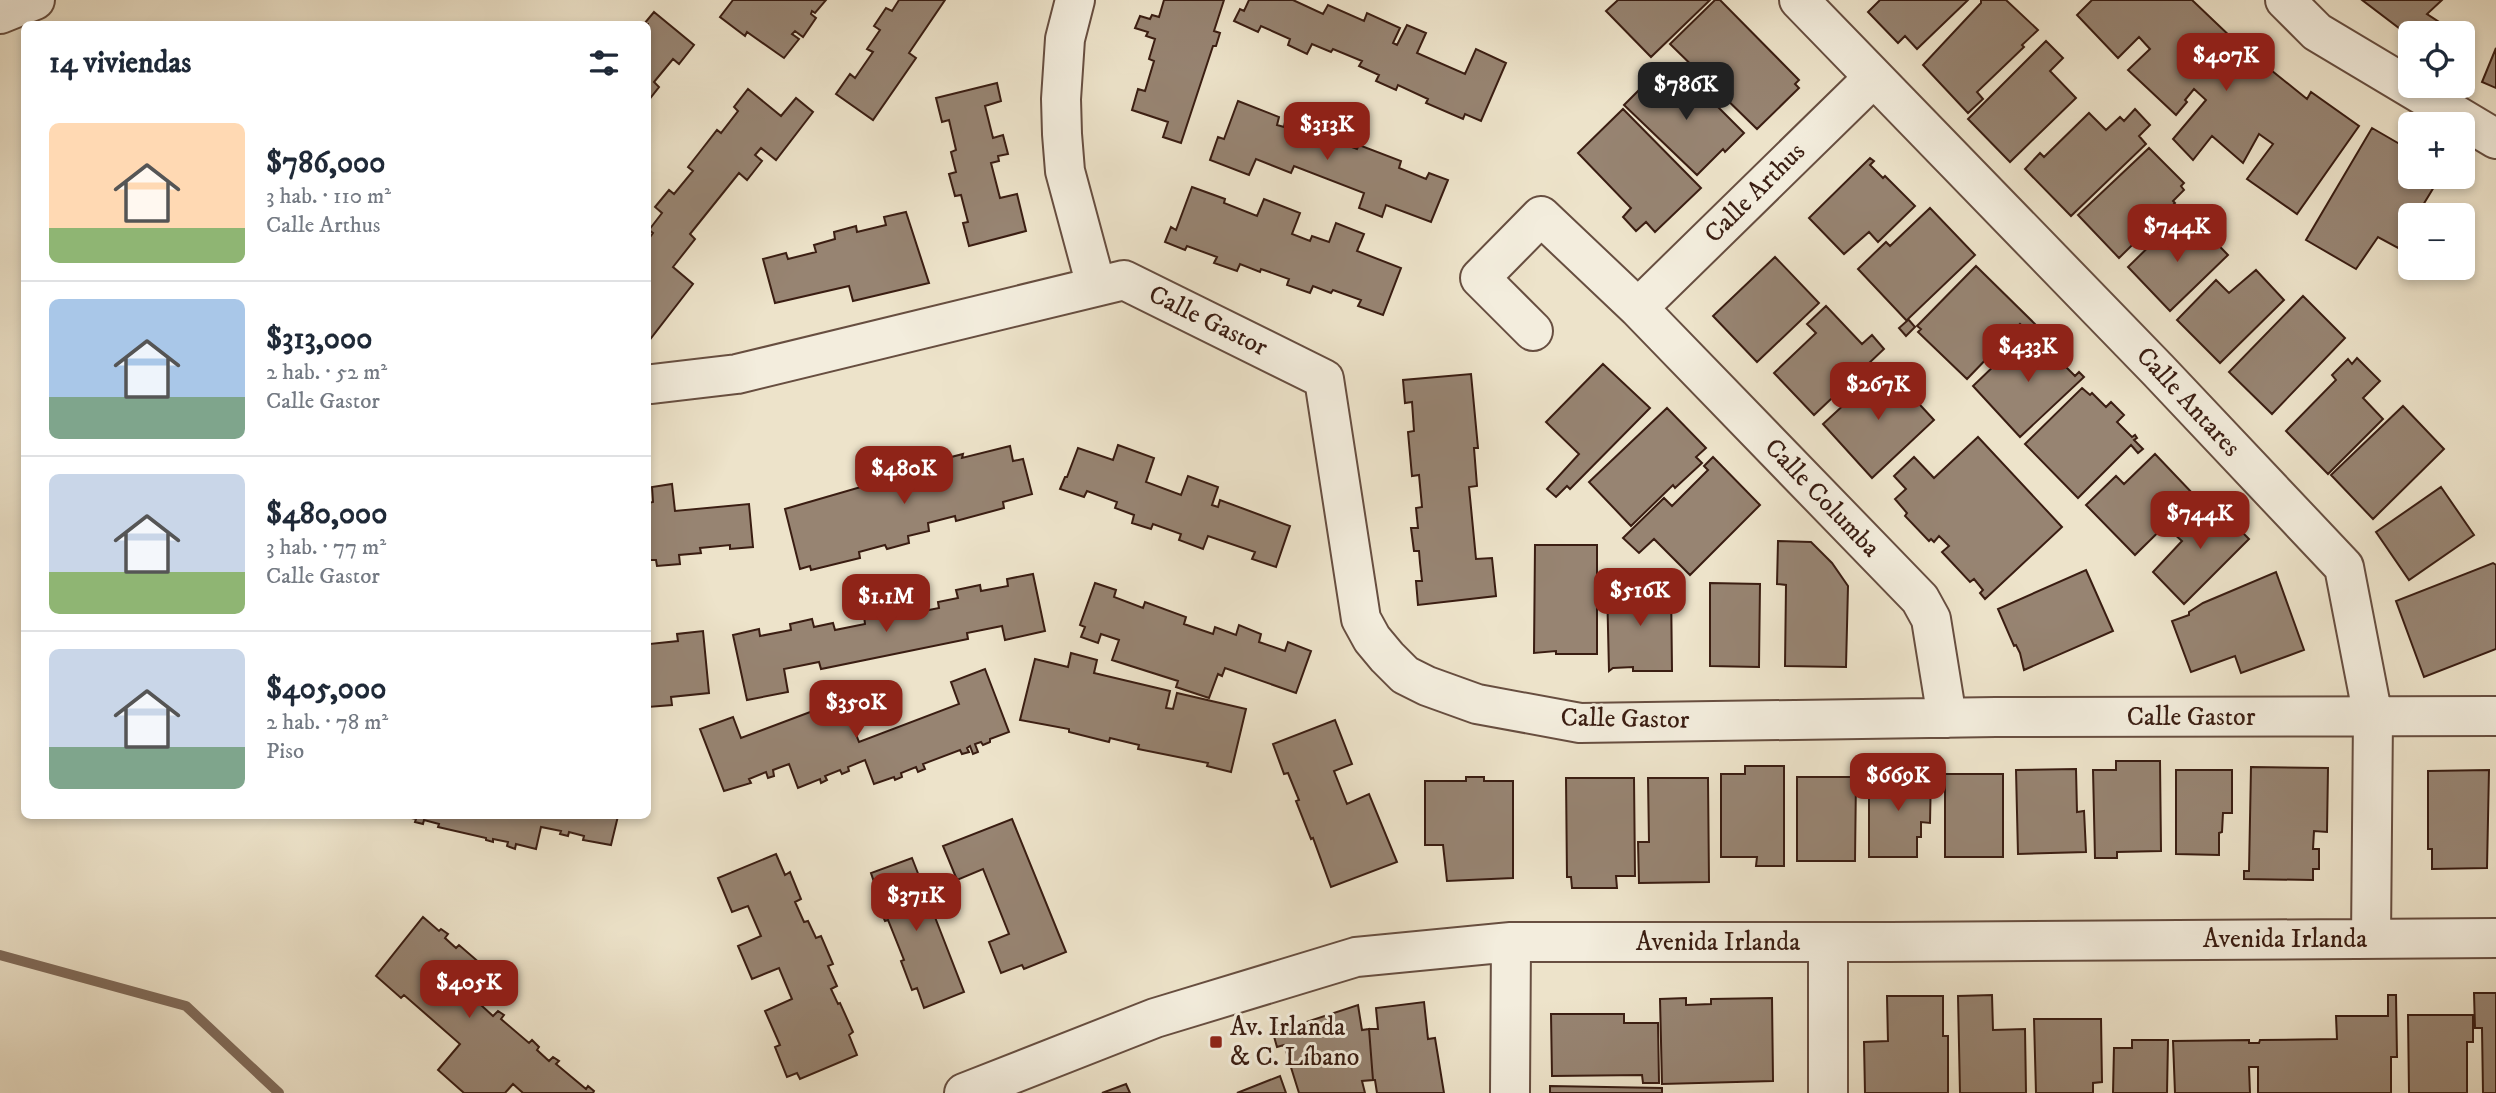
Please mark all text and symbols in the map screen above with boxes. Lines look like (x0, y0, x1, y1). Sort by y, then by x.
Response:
map controls (2398, 21, 2475, 280)
button: locate (2398, 21, 2475, 98)
pin: $407K (2177, 34, 2275, 93)
text: $407K (2193, 41, 2259, 70)
icon: filters (585, 44, 623, 82)
text: 14 viviendas (49, 45, 191, 82)
pin: $786K (1637, 62, 1735, 122)
text: $786K (1654, 70, 1718, 99)
pin: $313K (1278, 102, 1376, 162)
text: $313K (1300, 110, 1354, 139)
button: + (2398, 112, 2475, 189)
street label: Calle Arthus (1698, 136, 1812, 250)
text: $786,000 (266, 145, 385, 182)
icon: home (105, 151, 189, 235)
text: 3 hab. · 110 m² (266, 182, 391, 211)
button: − (2398, 203, 2475, 280)
pin: $744K (2128, 204, 2226, 264)
text: Calle Arthus (266, 211, 381, 240)
text: $744K (2144, 212, 2210, 241)
street label: Calle Gastor (1143, 278, 1273, 364)
text: $313,000 (266, 321, 372, 358)
pin: $433K (1979, 324, 2077, 384)
icon: home (105, 327, 189, 411)
text: $433K (1998, 332, 2058, 361)
street label: Calle Antares (2129, 340, 2247, 464)
text: 2 hab. · 52 m² (266, 358, 387, 387)
pin: $267K (1829, 362, 1927, 422)
text: $267K (1846, 370, 1910, 399)
text: Calle Gastor (266, 387, 380, 416)
street label: Calle Columba (1757, 432, 1887, 564)
pin: $480K (855, 447, 953, 506)
text: $480K (871, 454, 937, 483)
pin: $744K (2151, 491, 2249, 551)
text: $480,000 (266, 496, 387, 533)
text: $744K (2167, 499, 2233, 528)
icon: home (105, 502, 189, 586)
text: 3 hab. · 77 m² (266, 533, 386, 562)
text: Calle Gastor (266, 562, 380, 591)
pin: $516K (1591, 568, 1689, 628)
pin: $1.1M (837, 574, 935, 634)
text: $516K (1610, 576, 1670, 605)
text: $1.1M (858, 582, 914, 611)
text: $405,000 (266, 671, 386, 708)
icon: home (105, 677, 189, 761)
pin: $350K (807, 680, 905, 740)
text: $350K (825, 688, 887, 717)
street label: Calle Gastor (1560, 701, 1690, 737)
street label: Calle Gastor (2127, 701, 2256, 734)
text: 2 hab. · 78 m² (266, 708, 388, 737)
text: Piso (266, 737, 304, 766)
pin: $669K (1849, 754, 1947, 813)
text: $669K (1866, 761, 1930, 790)
pin: $371K (867, 874, 965, 933)
text: $371K (887, 881, 945, 910)
street label: Avenida Irlanda (2203, 923, 2367, 956)
street label: Avenida Irlanda (1636, 926, 1800, 959)
pin: $405K (420, 960, 518, 1020)
text: $405K (436, 968, 502, 997)
place label: Av. Irlanda & C. Líbano (1230, 1011, 1359, 1074)
marker: Av. Irlanda & C. Líbano (1208, 1034, 1224, 1050)

